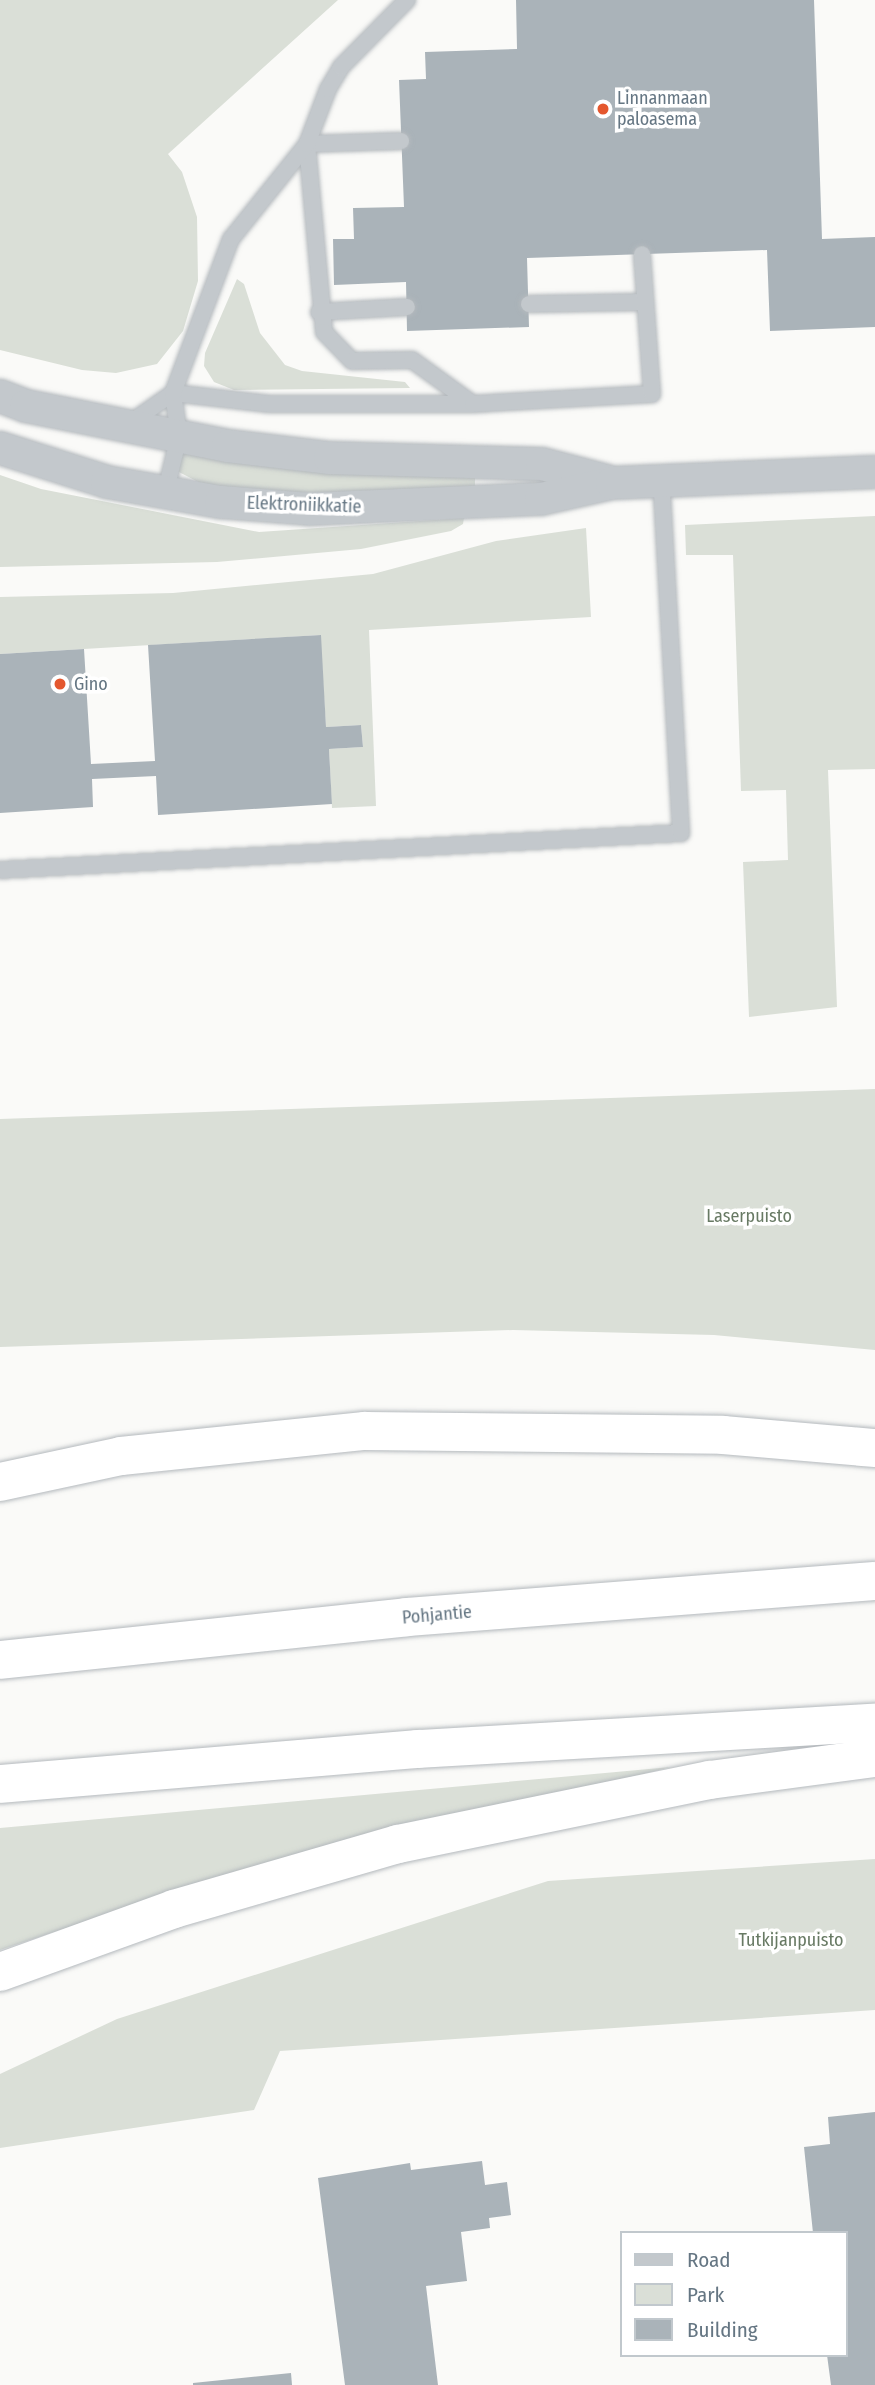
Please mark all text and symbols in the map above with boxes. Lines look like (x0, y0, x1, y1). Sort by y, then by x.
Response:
place label: Linnanmaan paloasema (617, 88, 708, 130)
marker: Linnanmaan paloasema (595, 101, 611, 117)
street label: Elektroniikkatie (246, 492, 362, 518)
place label: Gino (74, 673, 108, 695)
marker: Gino (52, 676, 68, 692)
park label: Laserpuisto (706, 1205, 792, 1227)
street label: Pohjantie (401, 1601, 473, 1629)
park label: Tutkijanpuisto (739, 1929, 843, 1951)
legend (620, 2231, 847, 2357)
text: Road (687, 2247, 731, 2273)
text: Park (687, 2282, 724, 2308)
text: Building (687, 2317, 758, 2343)

